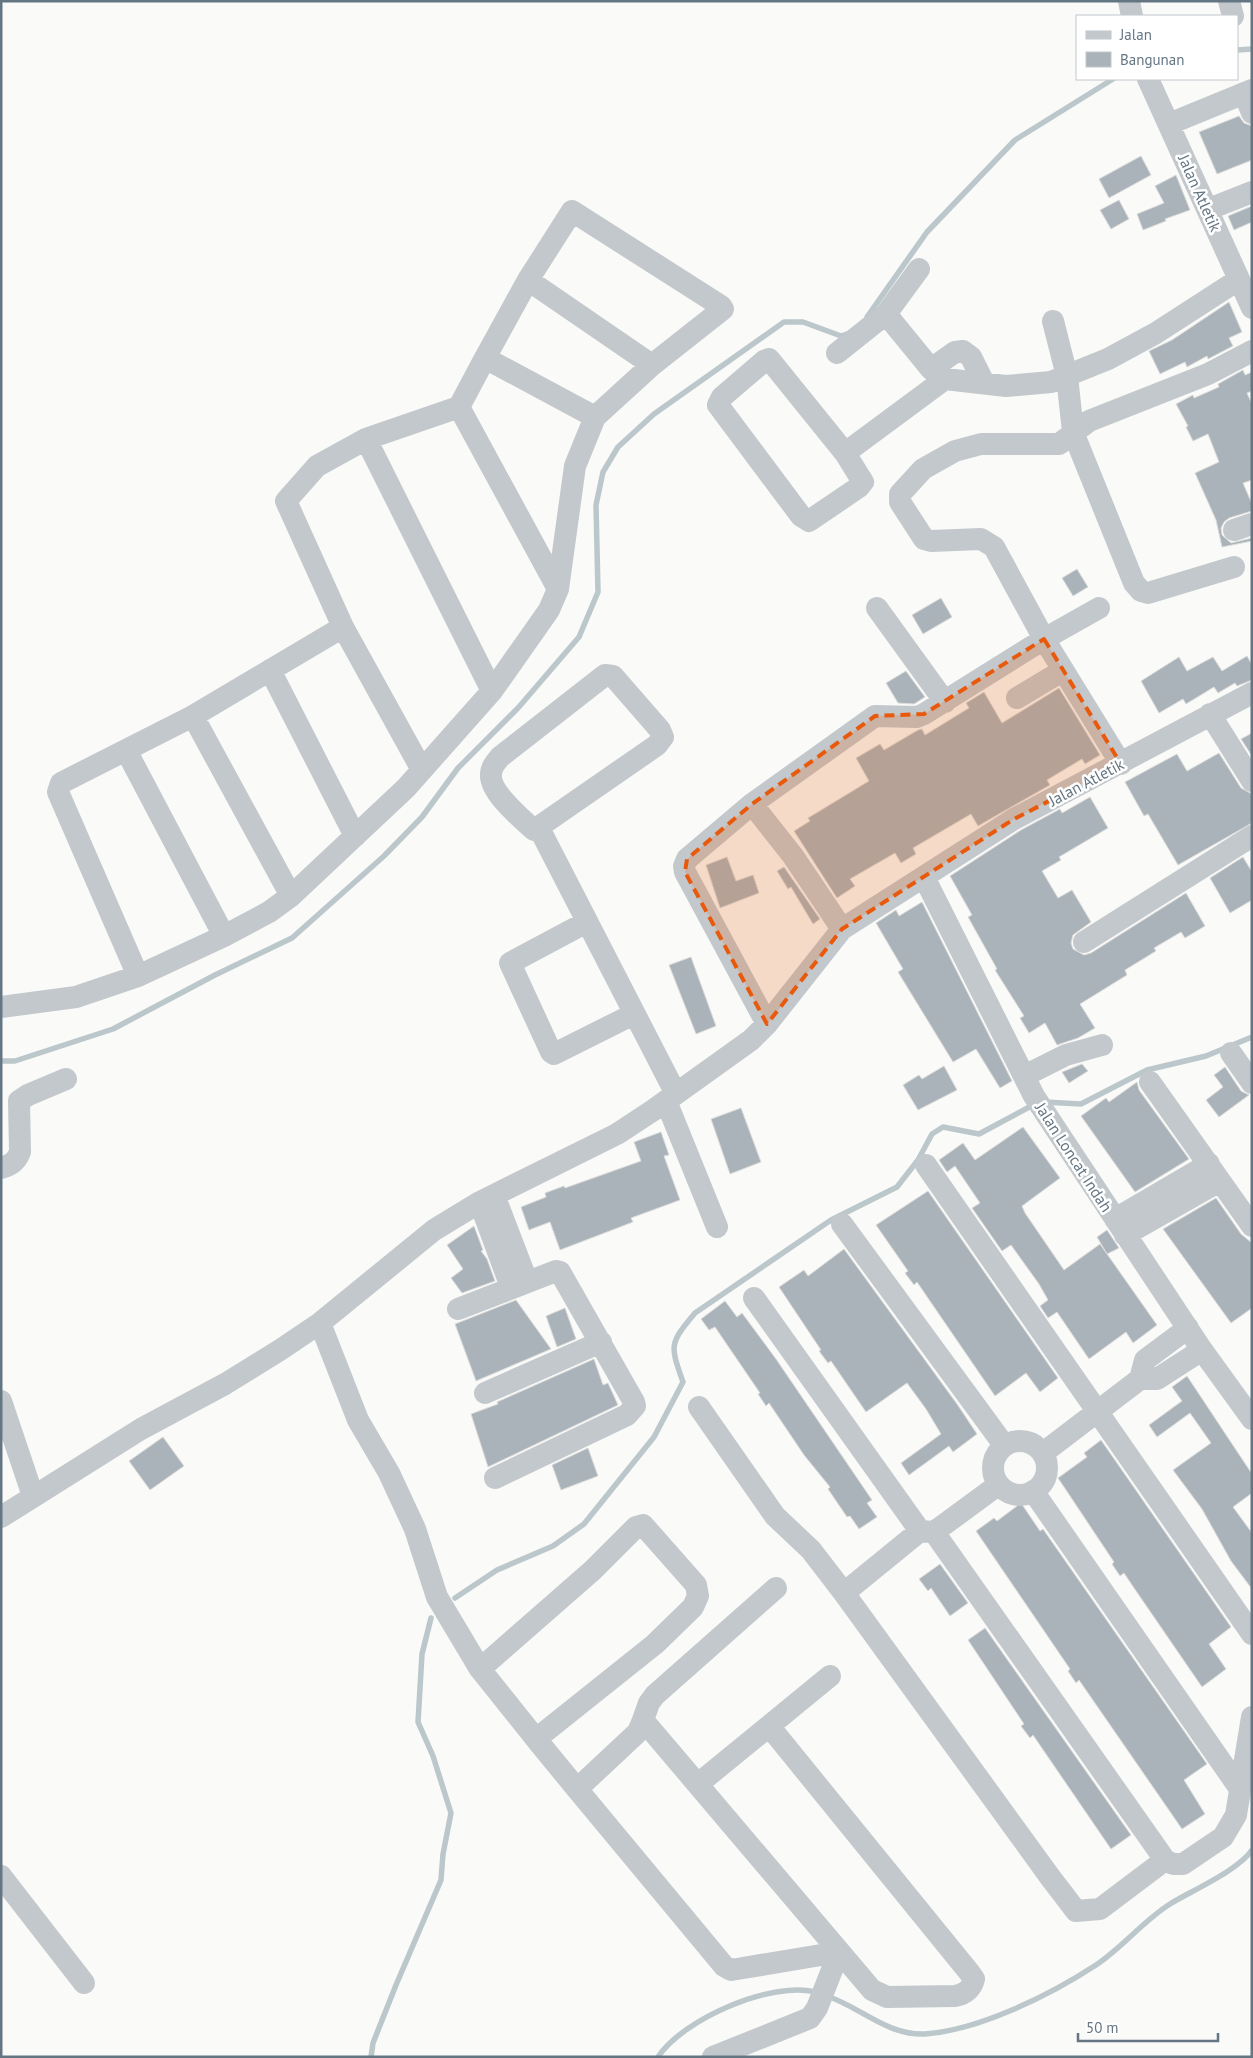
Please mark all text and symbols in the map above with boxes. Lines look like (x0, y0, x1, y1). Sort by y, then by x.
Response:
legend (1076, 15, 1238, 80)
text: Jalan (1119, 25, 1152, 44)
text: Bangunan (1120, 50, 1184, 69)
street label: Jalan Atletik (1174, 150, 1226, 235)
street label: Jalan Atletik (1044, 754, 1127, 811)
street label: Jalan Loncat Indah (1031, 1098, 1117, 1215)
scale bar (1078, 2010, 1218, 2042)
text: 50 m (1086, 2018, 1119, 2037)

